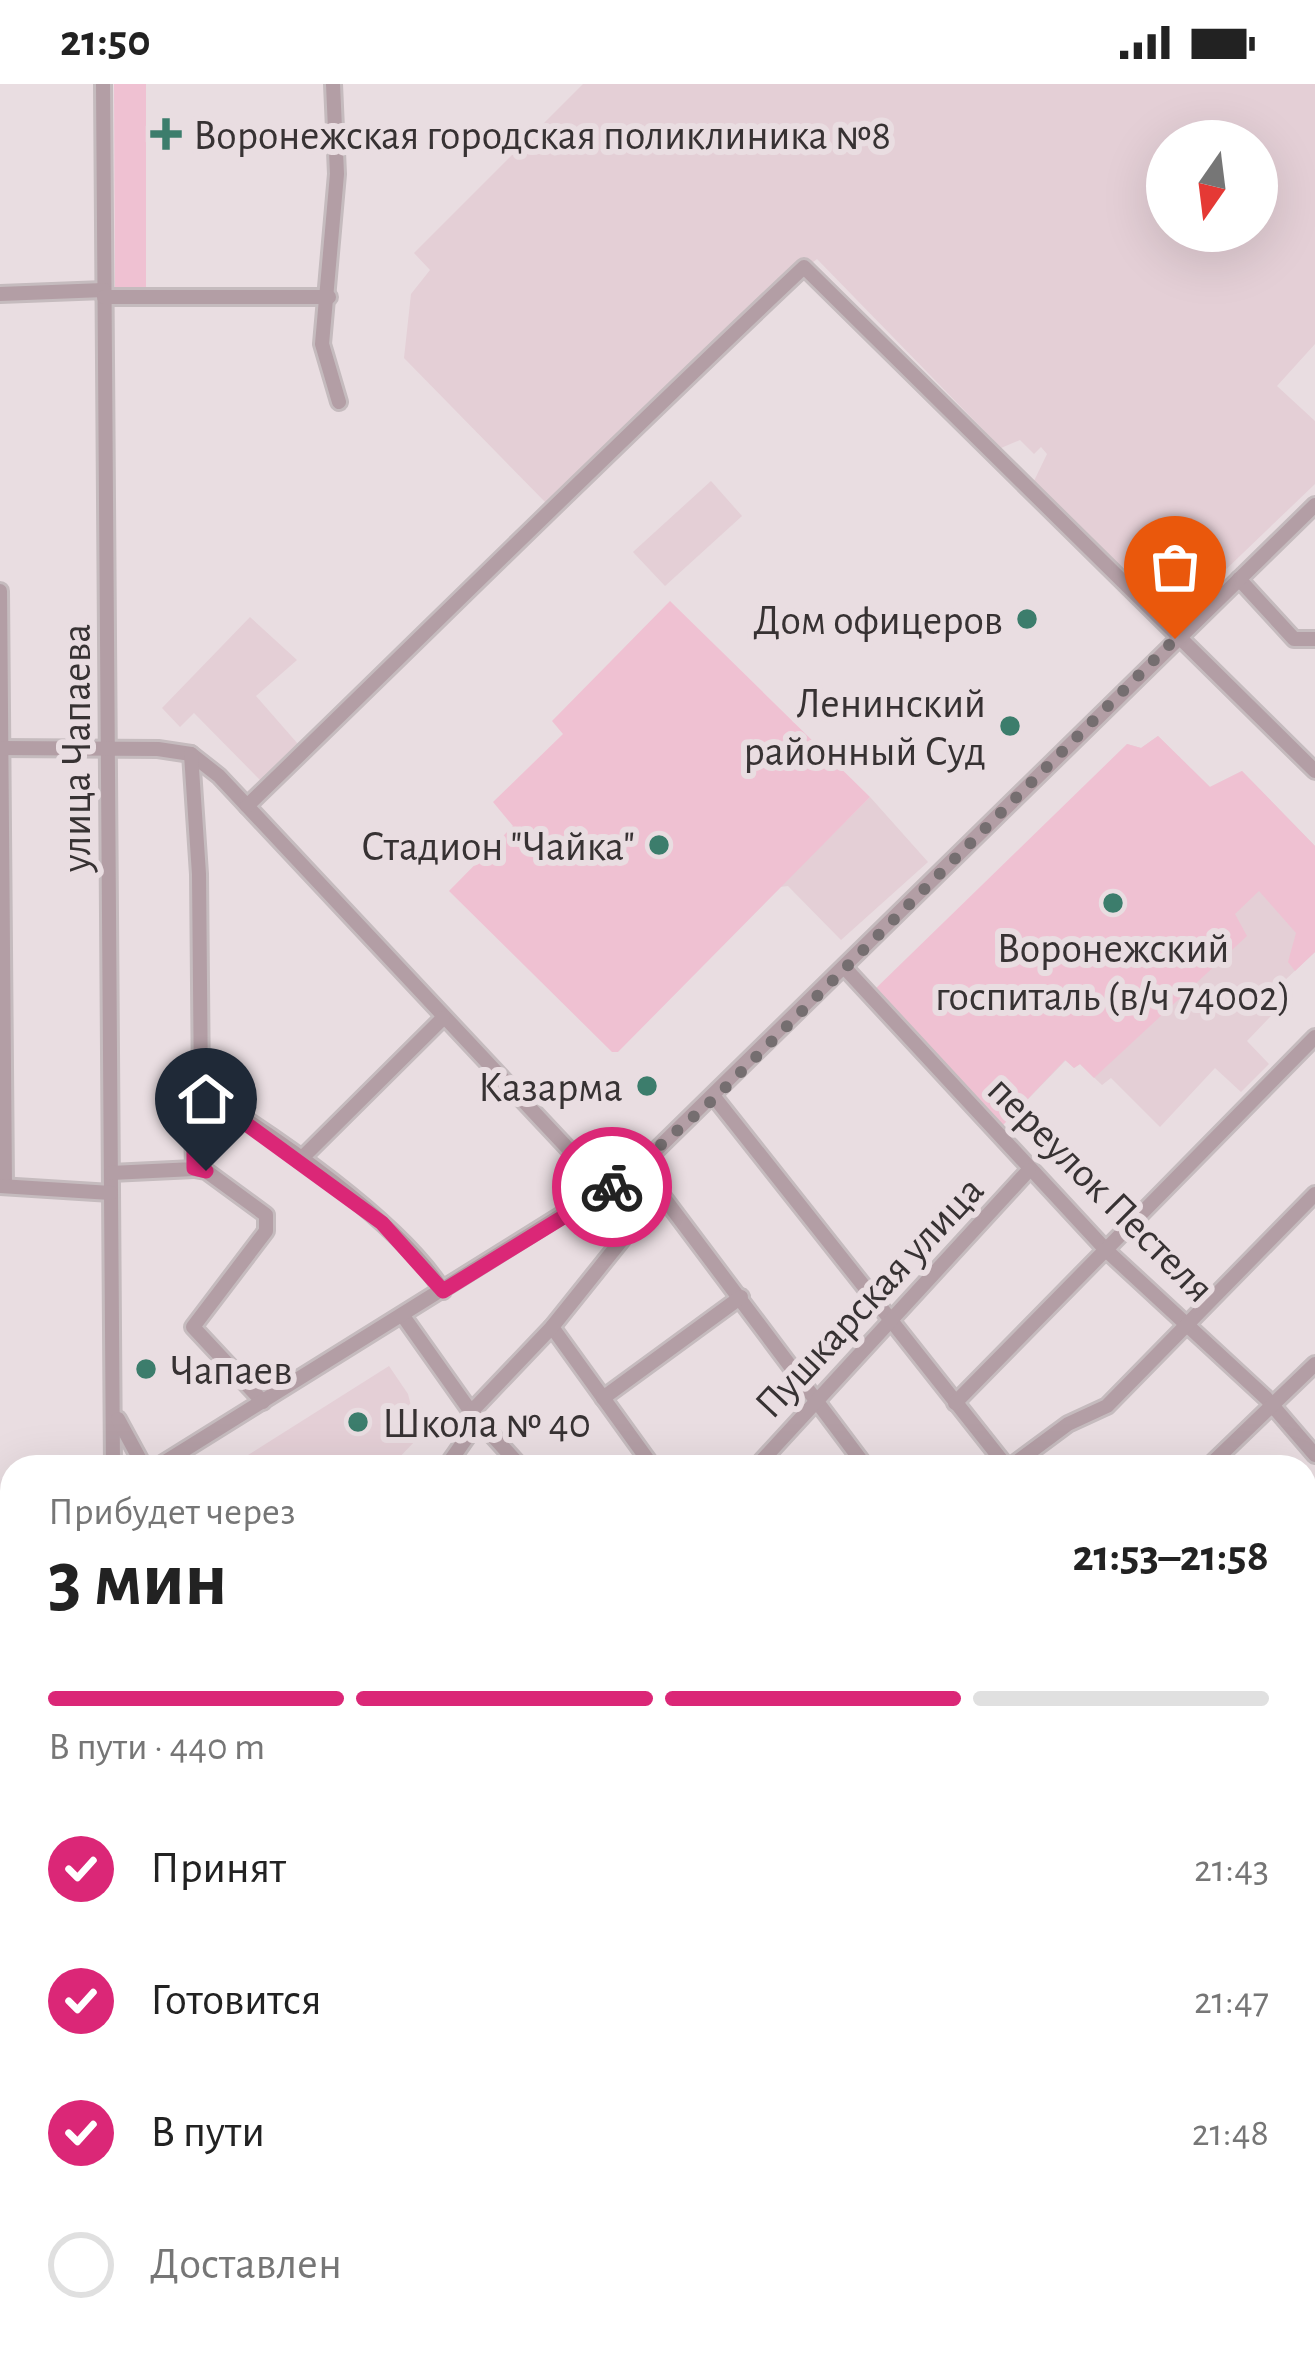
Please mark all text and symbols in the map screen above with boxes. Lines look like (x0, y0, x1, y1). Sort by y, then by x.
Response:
text: 21:50 (60, 19, 151, 64)
place label: Воронежская городская поликлиника №8 (193, 115, 891, 157)
marker: Воронежская городская поликлиника №8 (150, 118, 182, 150)
north arrow (1146, 120, 1278, 252)
map controls (1146, 120, 1278, 252)
pin (1124, 516, 1226, 639)
icon: bag (1142, 534, 1208, 600)
place label: Дом офицеров (753, 600, 1003, 642)
marker: Дом офицеров (1014, 606, 1040, 632)
street label: улица Чапаева (56, 624, 98, 873)
place label: Ленинский районный Суд (744, 683, 986, 773)
marker: Ленинский районный Суд (997, 713, 1023, 739)
place label: Стадион "Чайка" (361, 826, 635, 868)
marker: Стадион "Чайка" (646, 832, 672, 858)
marker: Воронежский госпиталь (в/ч 74002) (1100, 890, 1126, 916)
place label: Воронежский госпиталь (в/ч 74002) (935, 928, 1291, 1018)
pin (155, 1048, 257, 1171)
icon: home (173, 1066, 239, 1132)
place label: Казарма (478, 1067, 623, 1109)
street label: переулок Пестеля (979, 1068, 1222, 1311)
marker: Казарма (634, 1073, 660, 1099)
courier (552, 1127, 672, 1247)
icon: bike (579, 1154, 645, 1220)
street label: Пушкарская улица (747, 1169, 992, 1426)
place label: Чапаев (170, 1350, 293, 1392)
marker: Чапаев (133, 1356, 159, 1382)
place label: Школа № 40 (382, 1403, 591, 1445)
marker: Школа № 40 (345, 1409, 371, 1435)
text: Прибудет через (48, 1493, 295, 1532)
text: 21:53–21:58 (1072, 1534, 1269, 1579)
text: 3 мин (48, 1542, 227, 1620)
text: В пути · 440 m (48, 1728, 265, 1767)
icon: check (48, 1836, 114, 1902)
text: Принят (150, 1846, 286, 1891)
text: 21:43 (1194, 1850, 1269, 1889)
icon: check (48, 1968, 114, 2034)
text: Готовится (150, 1978, 322, 2023)
text: 21:47 (1194, 1982, 1269, 2021)
icon: check (48, 2100, 114, 2166)
text: В пути (150, 2110, 265, 2155)
text: 21:48 (1192, 2114, 1269, 2153)
text: Доставлен (150, 2242, 342, 2287)

